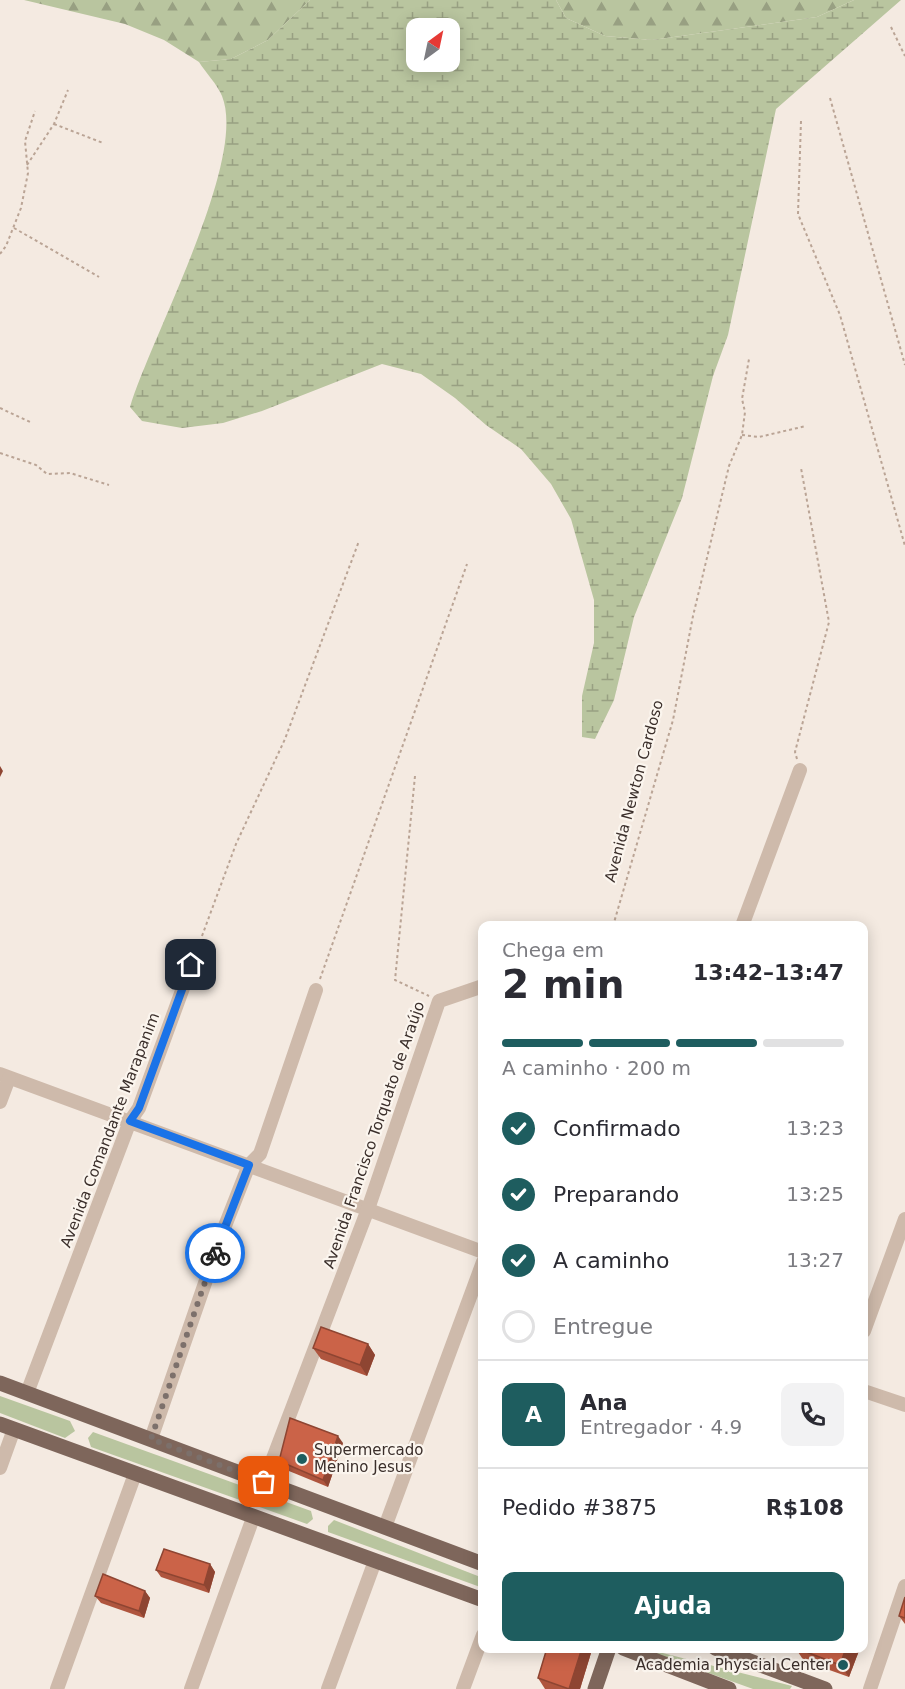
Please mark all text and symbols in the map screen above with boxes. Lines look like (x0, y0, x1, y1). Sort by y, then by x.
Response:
north arrow (406, 18, 460, 72)
map controls (406, 18, 460, 72)
street label: Avenida Newton Cardoso (601, 698, 667, 884)
text: Chega em (502, 938, 604, 962)
pin (165, 939, 216, 990)
icon: home (174, 948, 207, 981)
text: 13:42–13:47 (693, 960, 844, 985)
text: 2 min (502, 962, 624, 1007)
street label: Avenida Francisco Torquato de Araújo (320, 999, 428, 1271)
street label: Avenida Comandante Marapanim (57, 1010, 163, 1250)
text: A caminho · 200 m (502, 1056, 691, 1080)
icon: check (502, 1112, 535, 1145)
text: Confirmado (553, 1116, 681, 1141)
text: 13:23 (786, 1116, 844, 1140)
icon: check (502, 1178, 535, 1211)
text: Preparando (553, 1182, 679, 1207)
text: 13:25 (786, 1182, 844, 1206)
courier (185, 1223, 245, 1283)
icon: bike (199, 1237, 232, 1270)
icon: check (502, 1244, 535, 1277)
text: A caminho (553, 1248, 670, 1273)
text: 13:27 (786, 1248, 844, 1272)
text: Entregue (553, 1314, 653, 1339)
button: phone (781, 1383, 844, 1446)
text: Ana (580, 1390, 628, 1415)
text: A (525, 1402, 542, 1427)
text: Entregador · 4.9 (580, 1415, 742, 1439)
place label: Supermercado Menino Jesus (314, 1441, 424, 1476)
marker: Supermercado Menino Jesus (295, 1452, 309, 1466)
pin (238, 1456, 289, 1507)
icon: bag (247, 1465, 280, 1498)
text: Pedido #3875 (502, 1495, 657, 1520)
text: R$108 (766, 1495, 844, 1520)
button: Ajuda (502, 1572, 844, 1641)
place label: Academia Physcial Center (636, 1656, 832, 1674)
marker: Academia Physcial Center (836, 1658, 850, 1672)

